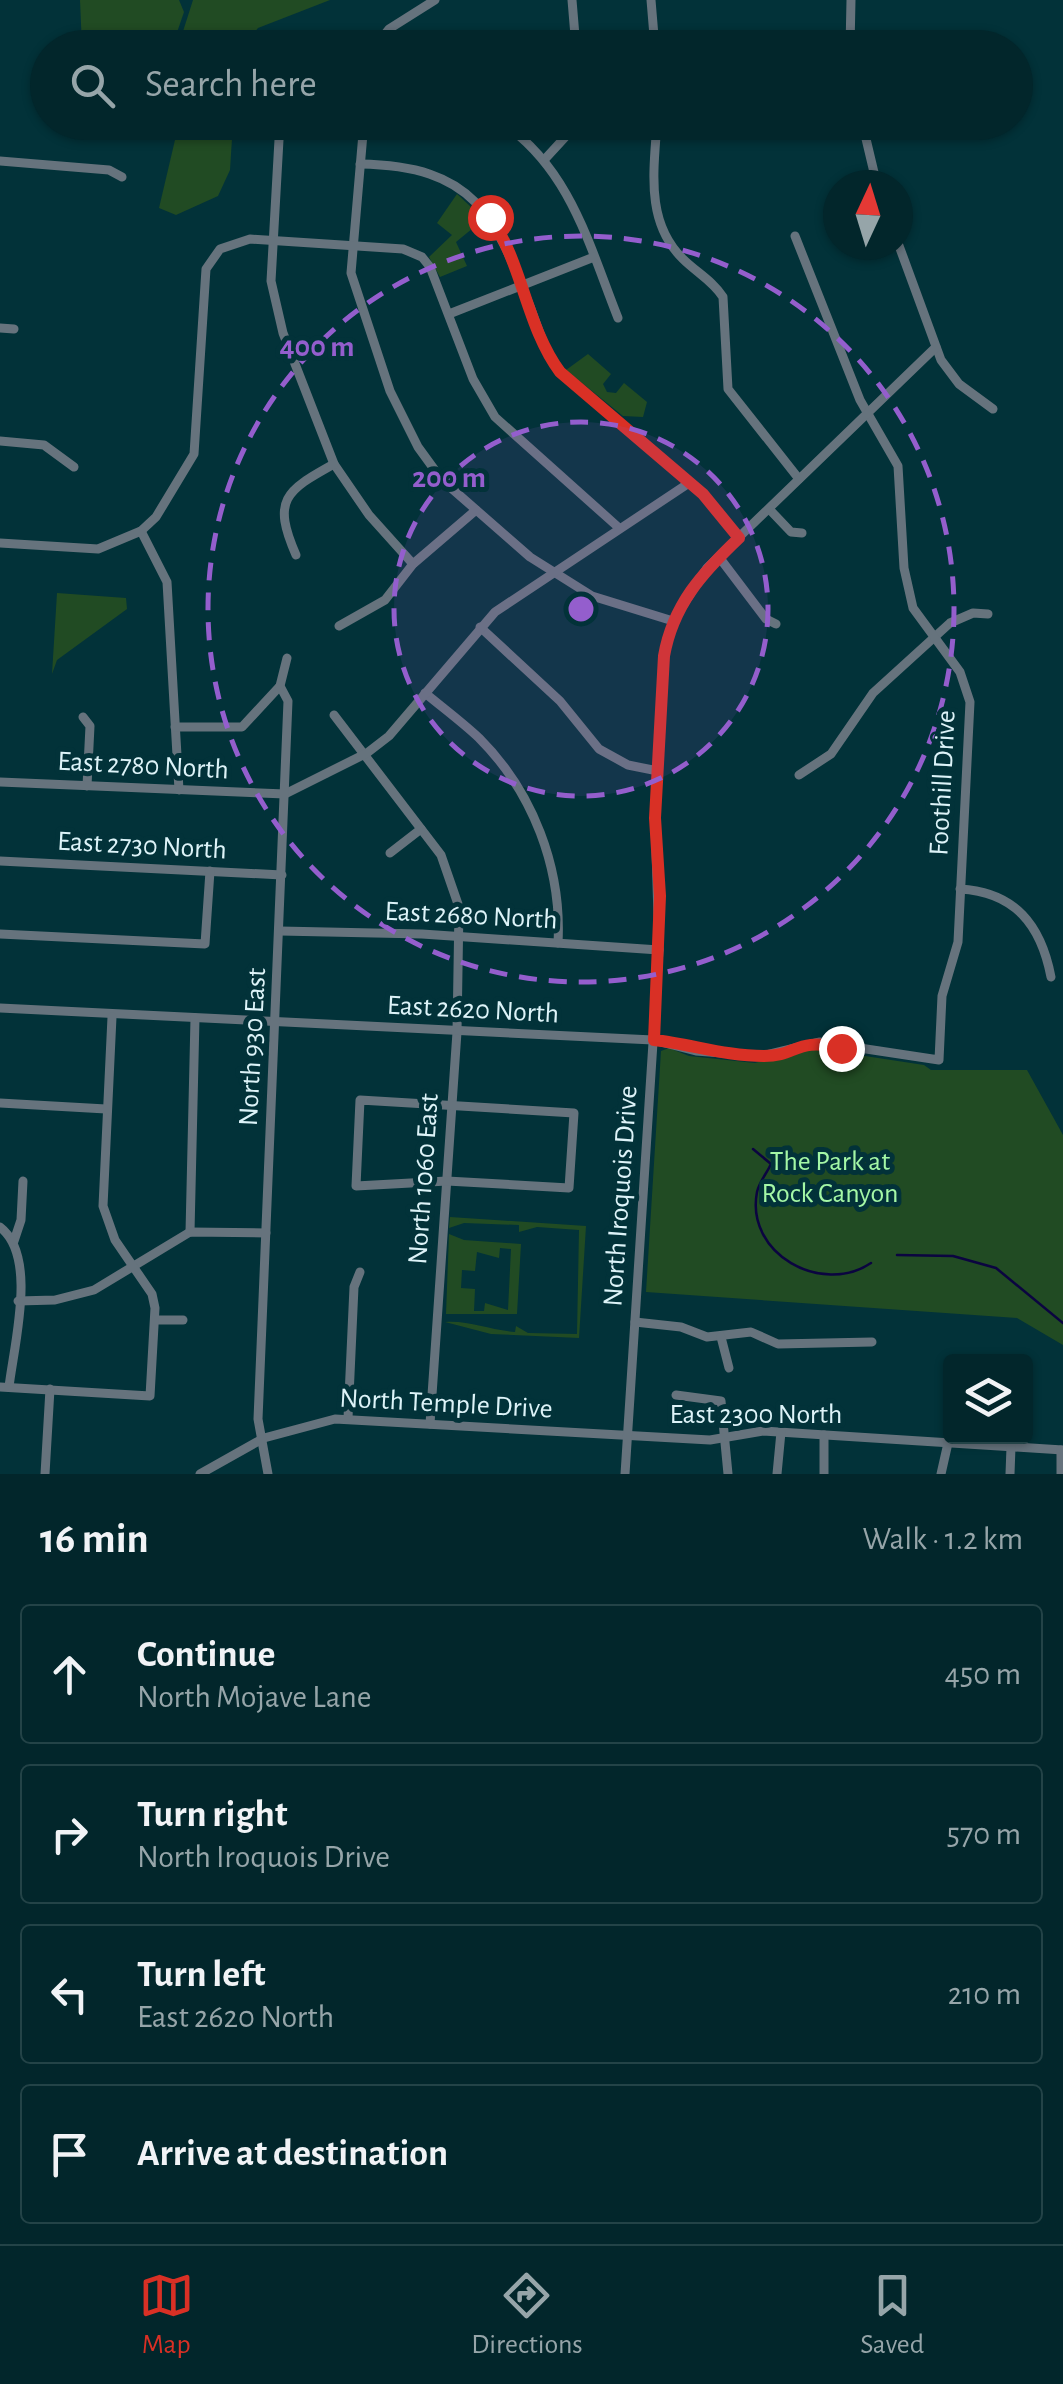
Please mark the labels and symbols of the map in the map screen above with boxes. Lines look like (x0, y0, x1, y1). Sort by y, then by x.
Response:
north arrow (823, 170, 913, 260)
route start (468, 195, 514, 241)
text: 400 m (279, 332, 355, 362)
text: 200 m (412, 463, 486, 493)
centre of rings (563, 591, 599, 627)
street label: Foothill Drive (925, 710, 961, 856)
street label: East 2780 North (57, 748, 229, 784)
street label: East 2730 North (57, 828, 227, 864)
street label: East 2680 North (384, 897, 558, 935)
street label: North 930 East (235, 967, 271, 1127)
street label: East 2620 North (386, 992, 560, 1028)
route end (819, 1026, 865, 1072)
street label: North Iroquois Drive (599, 1085, 643, 1307)
street label: North 1060 East (404, 1093, 444, 1265)
park label: The Park at Rock Canyon (761, 1148, 899, 1208)
street label: North Temple Drive (339, 1384, 553, 1424)
street label: East 2300 North (670, 1401, 842, 1429)

